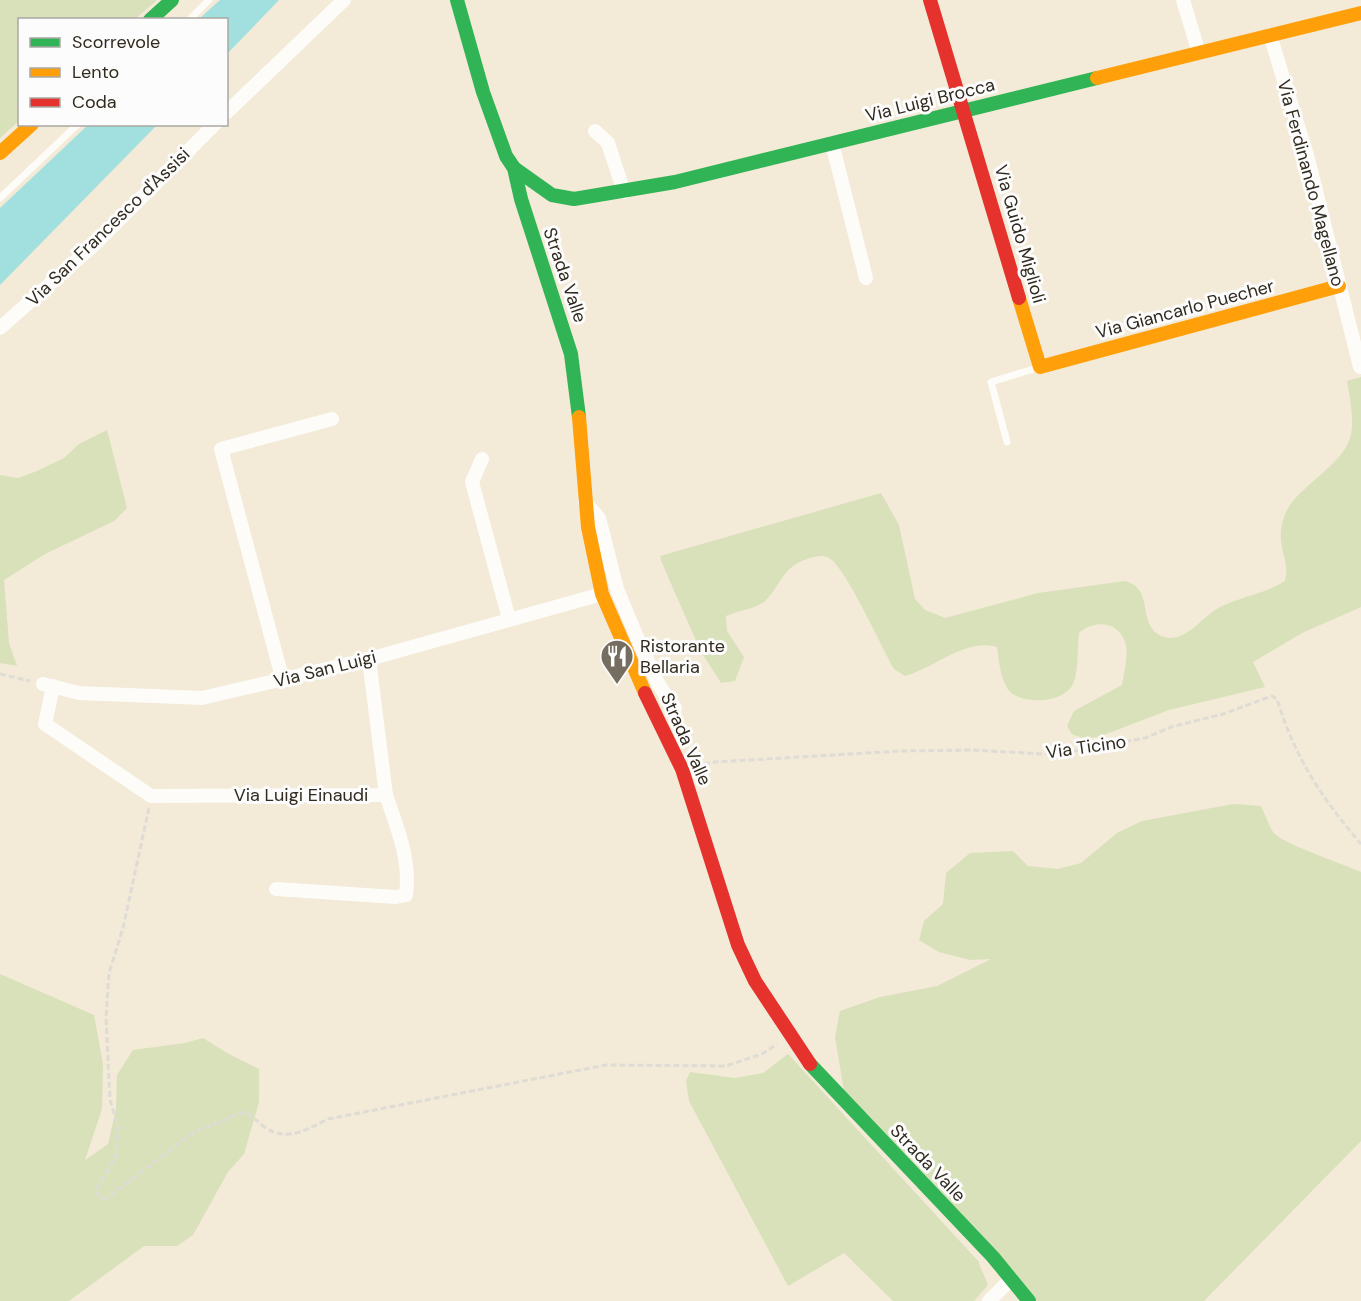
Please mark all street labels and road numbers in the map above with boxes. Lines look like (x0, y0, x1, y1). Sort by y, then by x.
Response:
street label: Via Luigi Brocca (863, 72, 997, 128)
street label: Via Ferdinando Magellano (1272, 77, 1350, 289)
street label: Via San Francesco d'Assisi (21, 142, 195, 312)
street label: Via Guido Miglioli (989, 162, 1051, 306)
street label: Strada Valle (538, 224, 592, 326)
street label: Via Giancarlo Puecher (1093, 274, 1277, 344)
street label: Via San Luigi (271, 645, 379, 693)
street label: Strada Valle (655, 689, 717, 789)
street label: Via Ticino (1044, 729, 1128, 765)
street label: Via Luigi Einaudi (234, 783, 368, 807)
street label: Strada Valle (885, 1119, 971, 1207)

